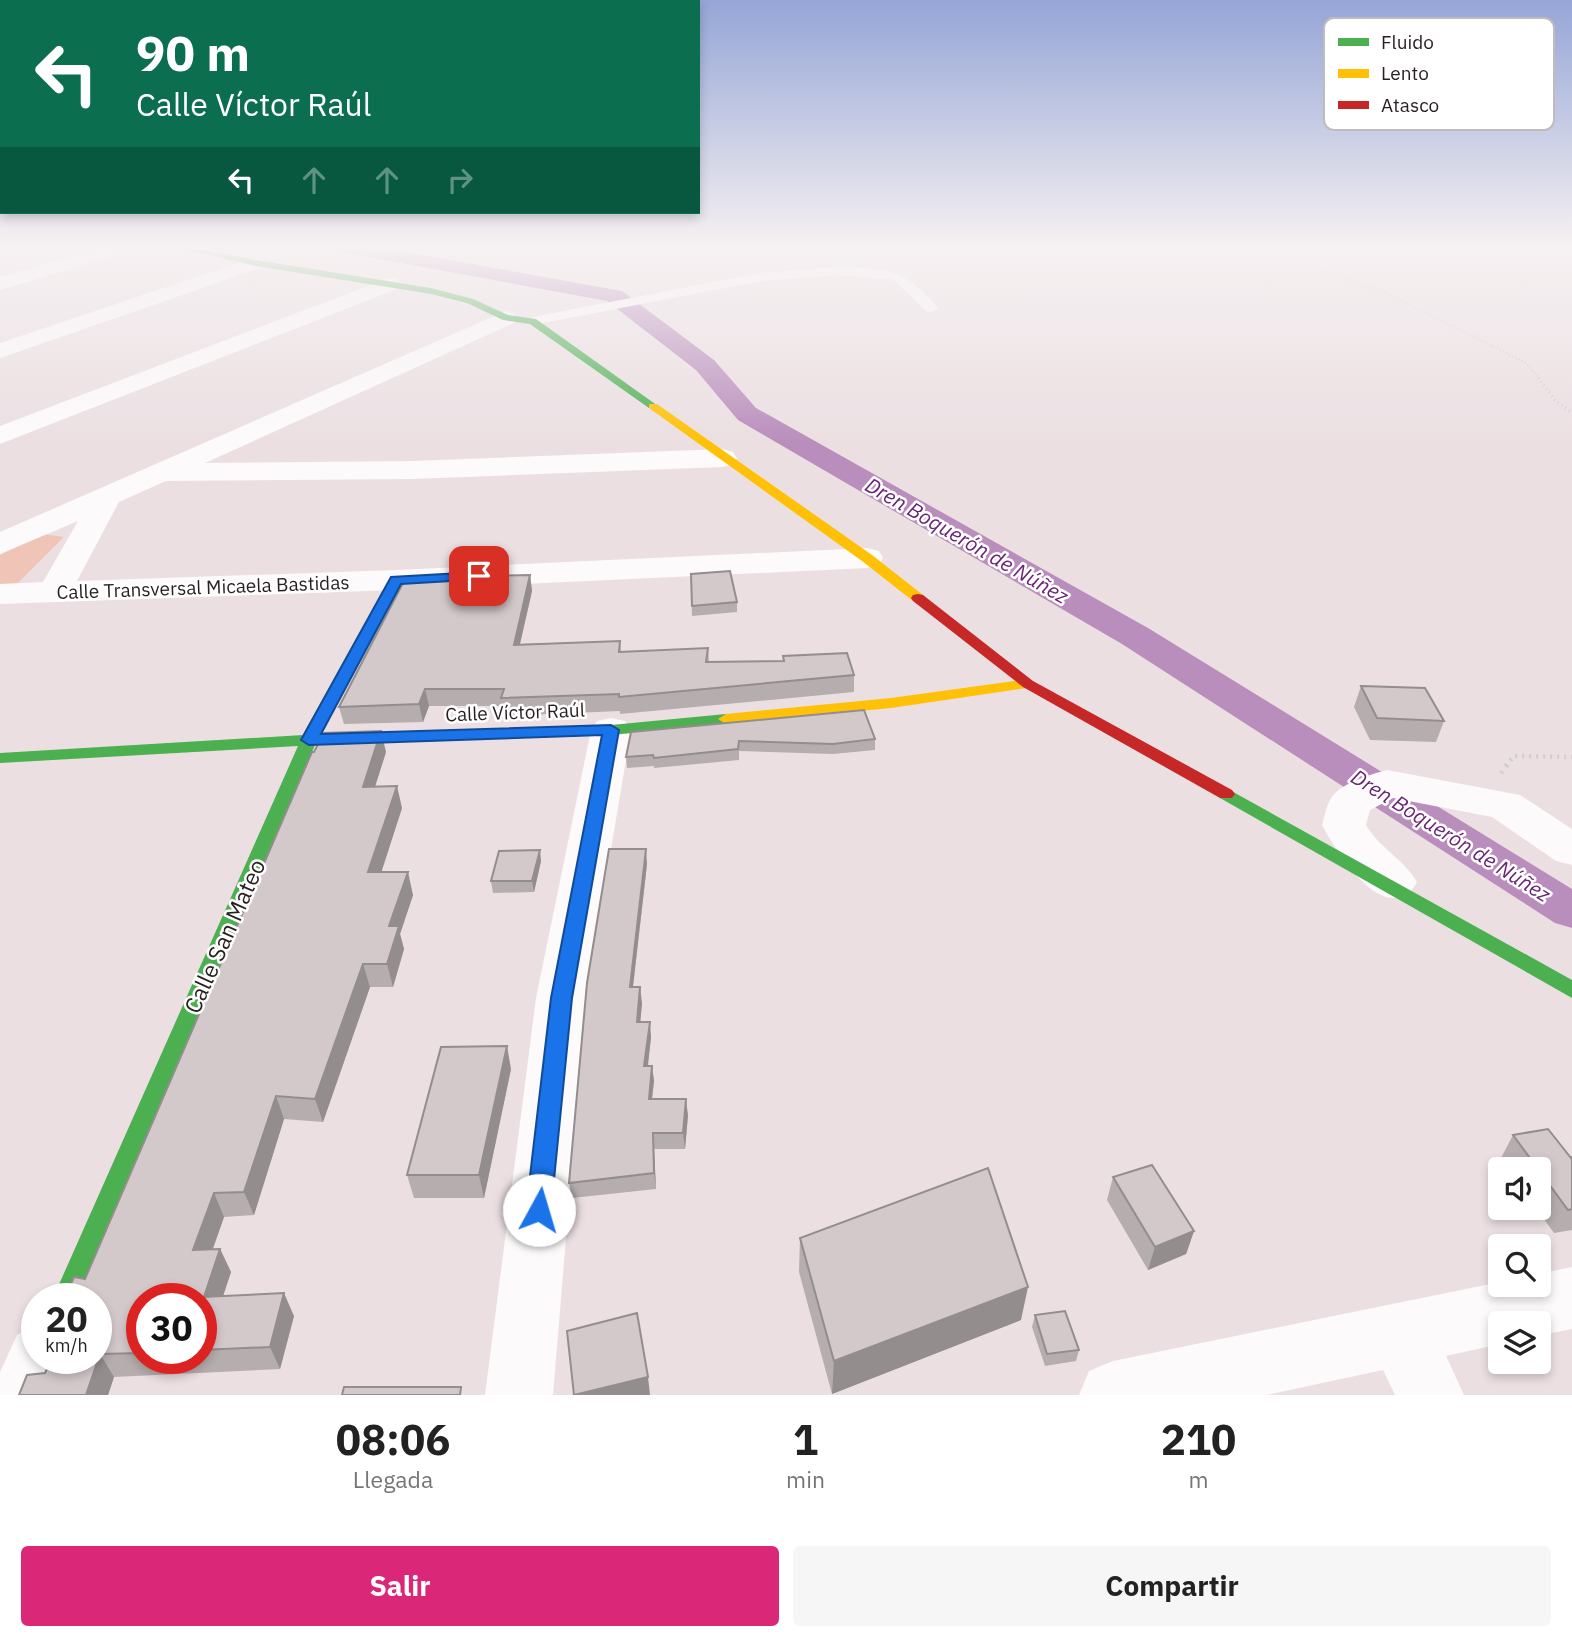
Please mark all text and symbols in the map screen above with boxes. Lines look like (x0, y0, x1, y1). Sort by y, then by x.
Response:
legend (1324, 18, 1554, 130)
text: 90 m (136, 21, 250, 84)
icon: left (21, 28, 112, 119)
text: Fluido (1381, 30, 1434, 54)
text: Lento (1381, 61, 1429, 85)
text: Calle Víctor Raúl (136, 83, 371, 125)
text: Atasco (1381, 93, 1439, 117)
icon: left (222, 161, 260, 199)
icon: ahead (295, 161, 333, 199)
icon: ahead (368, 161, 406, 199)
icon: right (441, 161, 479, 199)
water label: Dren Boquerón de Núñez (860, 470, 1074, 610)
pin (449, 546, 509, 606)
icon: arrive (460, 557, 498, 595)
street label: Calle Transversal Micaela Bastidas (56, 570, 350, 604)
street label: Calle Víctor Raúl (445, 698, 585, 726)
water label: Dren Boquerón de Núñez (1346, 762, 1556, 908)
street label: Calle San Mateo (177, 854, 271, 1018)
map controls (1488, 1157, 1551, 1374)
button: sound (1488, 1157, 1551, 1220)
position arrow (502, 1173, 576, 1247)
button: search (1488, 1234, 1551, 1297)
speed limit sign: 30 (126, 1283, 217, 1374)
text: 20 (45, 1296, 88, 1342)
button: layers (1488, 1311, 1551, 1374)
text: km/h (45, 1334, 88, 1357)
text: 08:06 (336, 1412, 450, 1467)
text: 1 (793, 1412, 818, 1467)
text: 210 (1161, 1412, 1236, 1467)
text: Llegada (353, 1464, 433, 1494)
text: min (786, 1464, 825, 1494)
text: m (1188, 1464, 1209, 1494)
button: Salir (21, 1546, 779, 1626)
button: Compartir (793, 1546, 1551, 1626)

